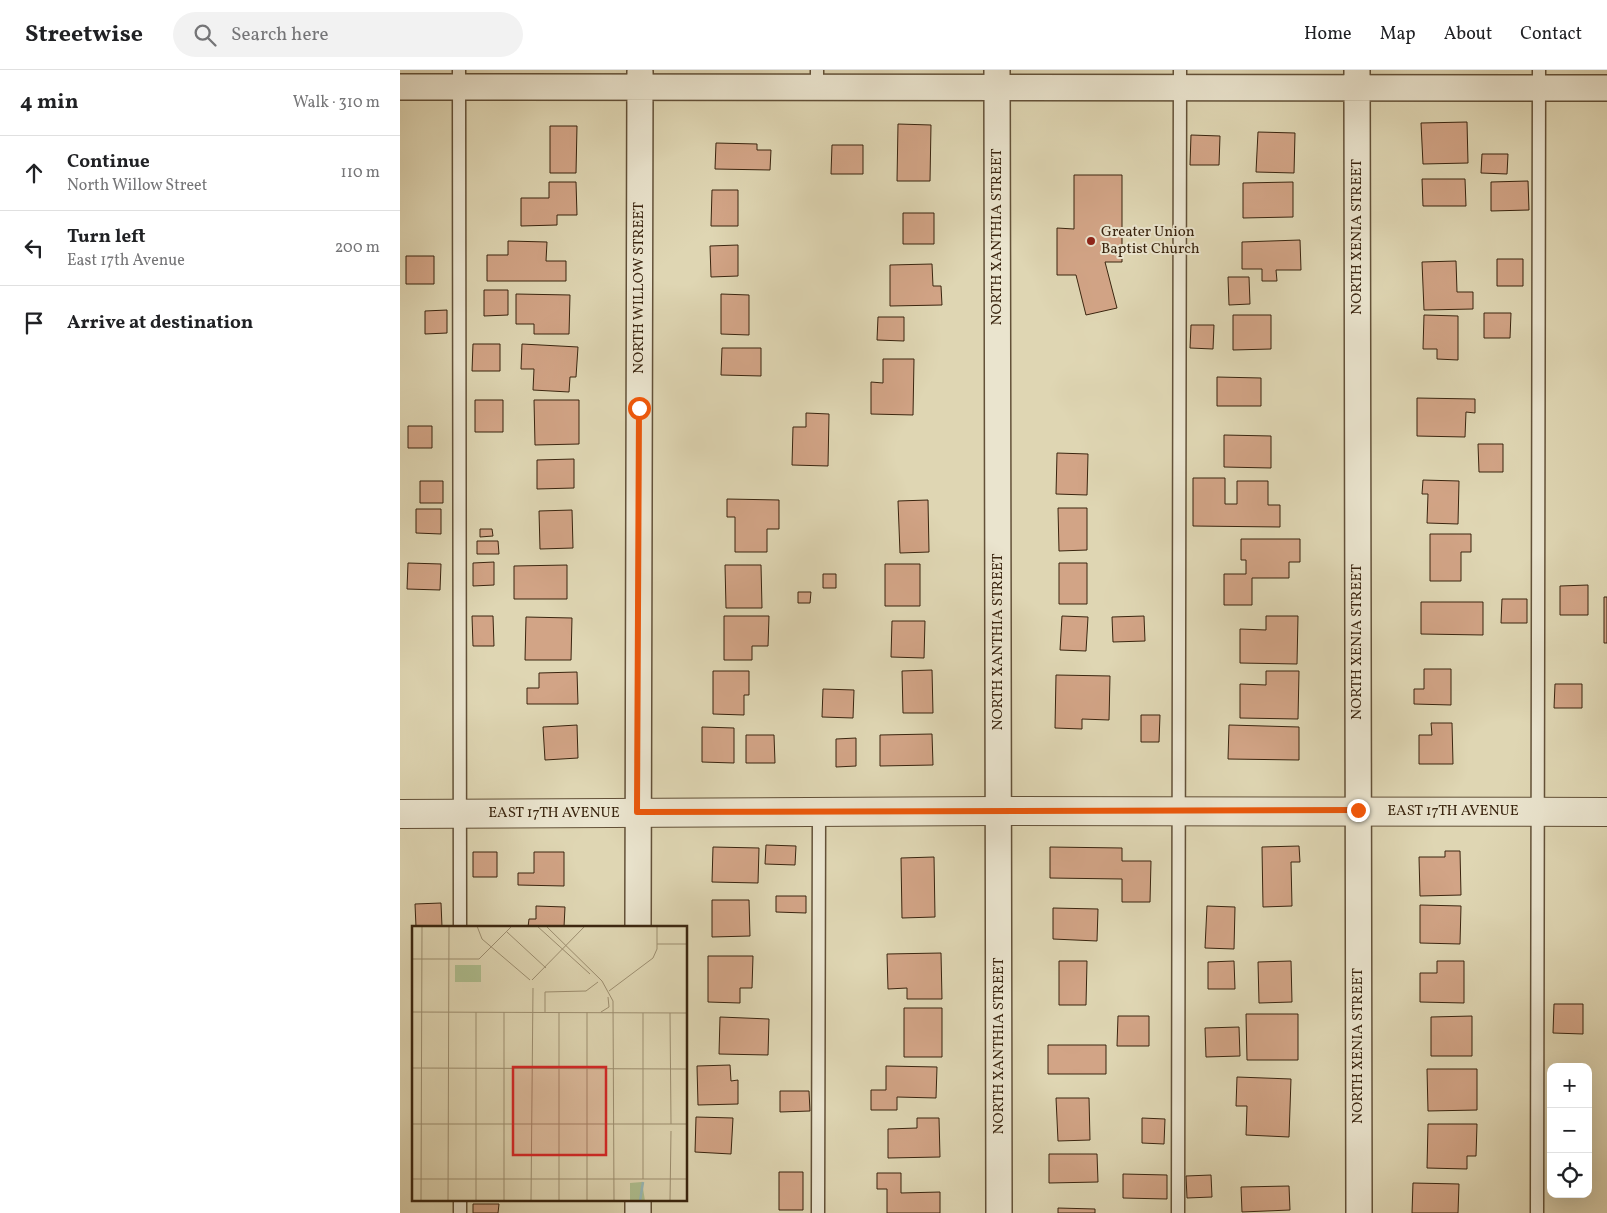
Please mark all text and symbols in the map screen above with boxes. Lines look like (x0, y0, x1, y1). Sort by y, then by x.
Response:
search box (173, 12, 523, 57)
text: Streetwise (25, 18, 143, 52)
icon: search (191, 21, 219, 49)
text: Search here (231, 22, 328, 48)
text: Home (1304, 22, 1352, 47)
text: Map (1380, 22, 1416, 47)
text: About (1444, 22, 1492, 47)
text: Contact (1520, 22, 1582, 47)
text: 4 min (20, 88, 79, 117)
text: Walk · 310 m (293, 92, 380, 114)
street label: NORTH XANTHIA STREET (987, 148, 1008, 326)
text: Continue (67, 149, 150, 175)
icon: ahead (20, 159, 48, 187)
street label: NORTH XENIA STREET (1347, 159, 1368, 315)
text: 110 m (341, 162, 380, 184)
text: North Willow Street (67, 175, 207, 197)
street label: NORTH WILLOW STREET (629, 202, 650, 374)
place label: Greater Union Baptist Church (1101, 222, 1200, 260)
text: Turn left (67, 224, 146, 250)
icon: left (20, 234, 48, 262)
marker: Greater Union Baptist Church (1085, 235, 1097, 247)
text: 200 m (335, 237, 380, 259)
text: East 17th Avenue (67, 250, 185, 272)
icon: arrive (20, 309, 48, 337)
text: Arrive at destination (67, 310, 253, 336)
route start (628, 397, 651, 420)
street label: NORTH XANTHIA STREET (988, 553, 1009, 731)
street label: NORTH XENIA STREET (1347, 564, 1368, 720)
route end (1347, 799, 1370, 822)
street label: EAST 17TH AVENUE (1387, 801, 1519, 822)
street label: EAST 17TH AVENUE (488, 803, 620, 824)
inset map (412, 926, 688, 1200)
street label: NORTH XANTHIA STREET (989, 957, 1010, 1135)
street label: NORTH XENIA STREET (1348, 968, 1369, 1124)
map controls (1547, 1063, 1592, 1198)
button: + (1547, 1063, 1592, 1108)
button: − (1547, 1108, 1592, 1153)
button: locate (1547, 1153, 1592, 1198)

